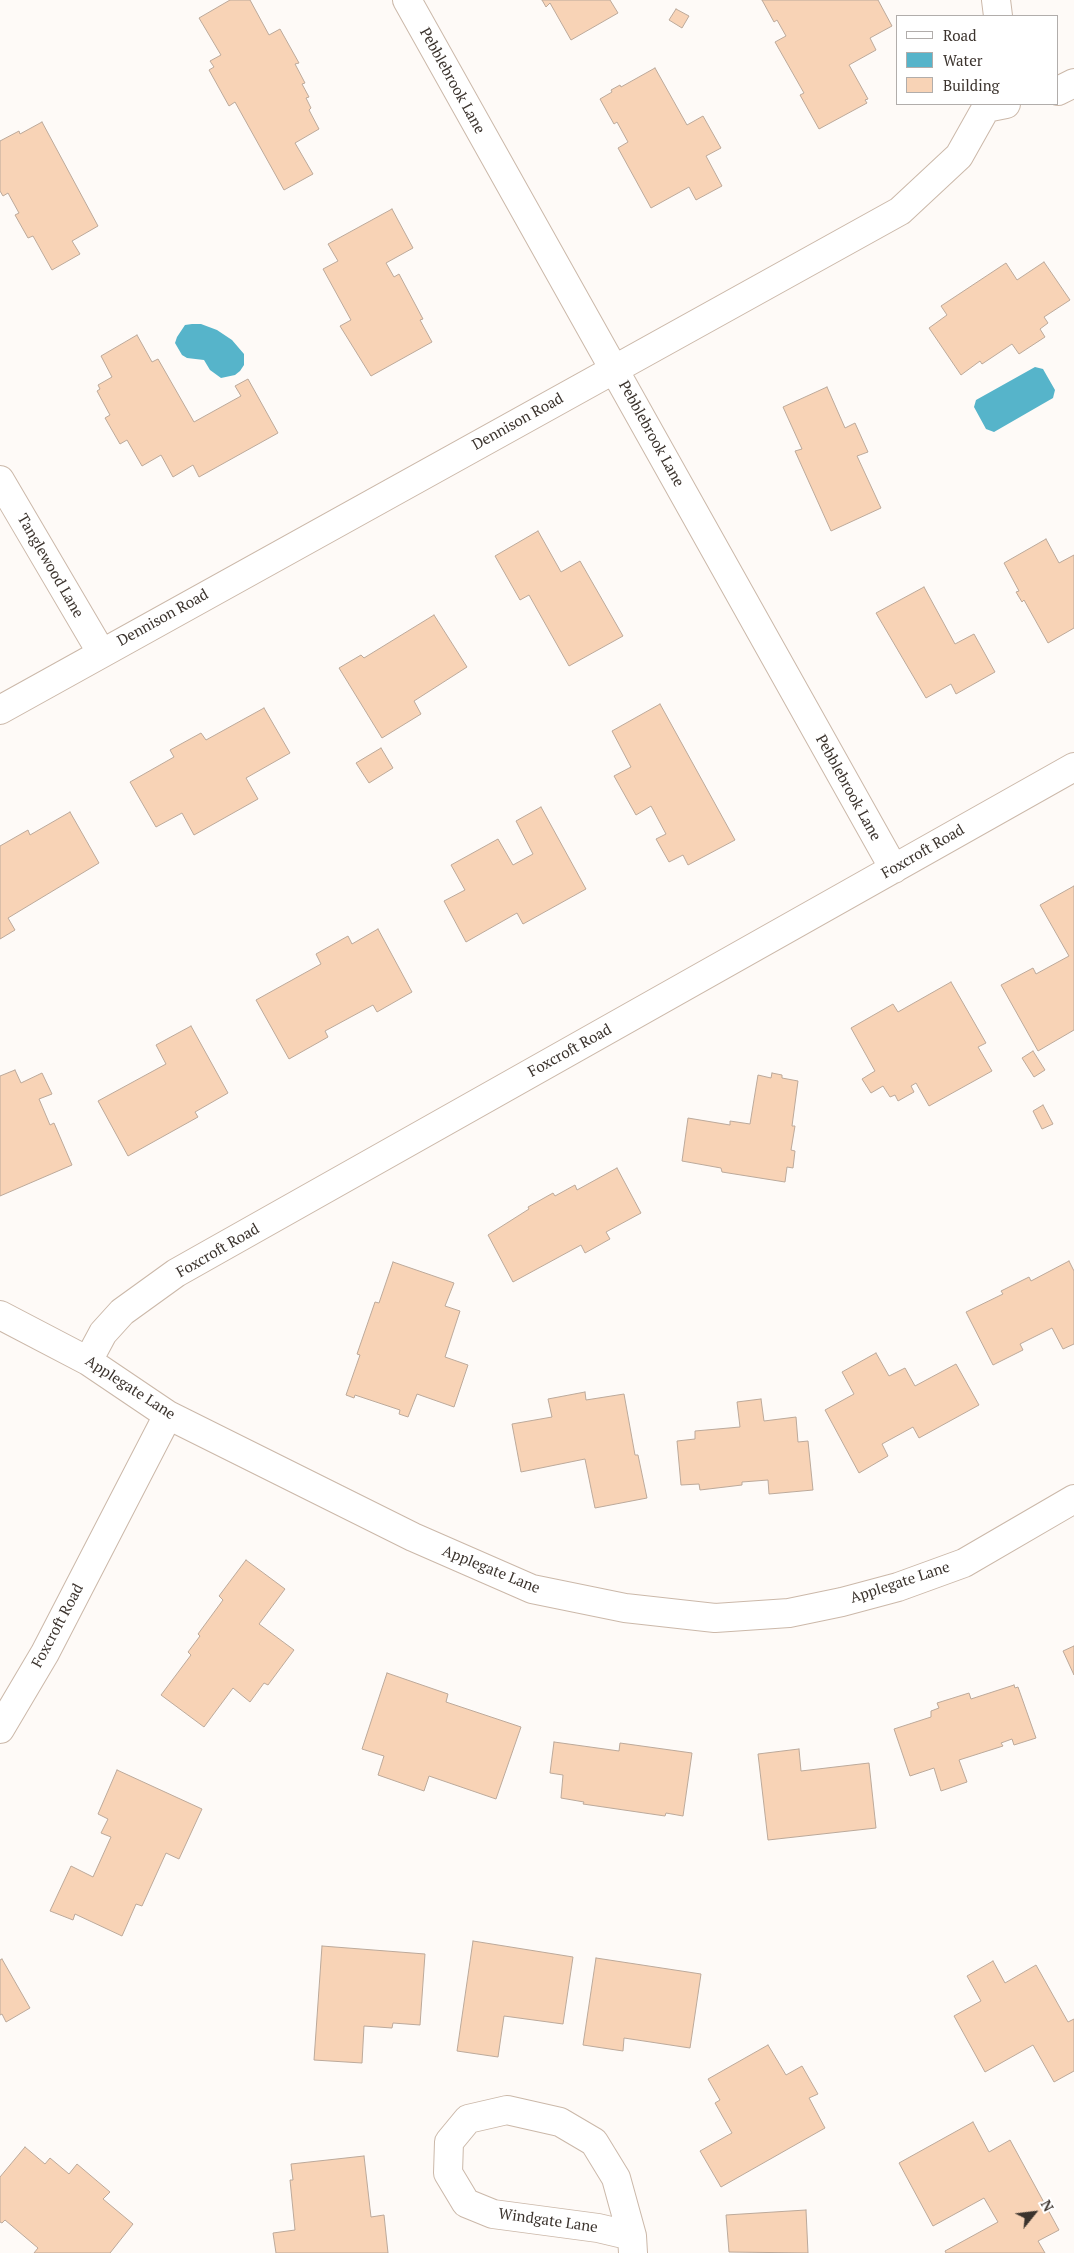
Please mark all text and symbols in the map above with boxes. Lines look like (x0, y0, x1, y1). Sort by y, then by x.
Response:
legend (896, 15, 1059, 105)
street label: Pebblebrook Lane (415, 25, 489, 137)
text: Road (943, 25, 976, 45)
text: Water (943, 50, 982, 70)
text: Building (943, 75, 1000, 95)
street label: Pebblebrook Lane (614, 378, 688, 490)
street label: Dennison Road (469, 390, 567, 454)
street label: Tanglewood Lane (13, 511, 87, 621)
street label: Dennison Road (114, 586, 212, 650)
street label: Pebblebrook Lane (811, 732, 885, 844)
street label: Foxcroft Road (878, 821, 968, 883)
street label: Foxcroft Road (525, 1021, 615, 1081)
street label: Foxcroft Road (173, 1220, 263, 1282)
street label: Applegate Lane (82, 1352, 178, 1424)
street label: Applegate Lane (440, 1542, 542, 1598)
street label: Applegate Lane (848, 1558, 952, 1608)
street label: Foxcroft Road (28, 1581, 88, 1671)
north arrow (1009, 2188, 1059, 2238)
text: N (1037, 2196, 1058, 2215)
street label: Windgate Lane (497, 2205, 599, 2237)

